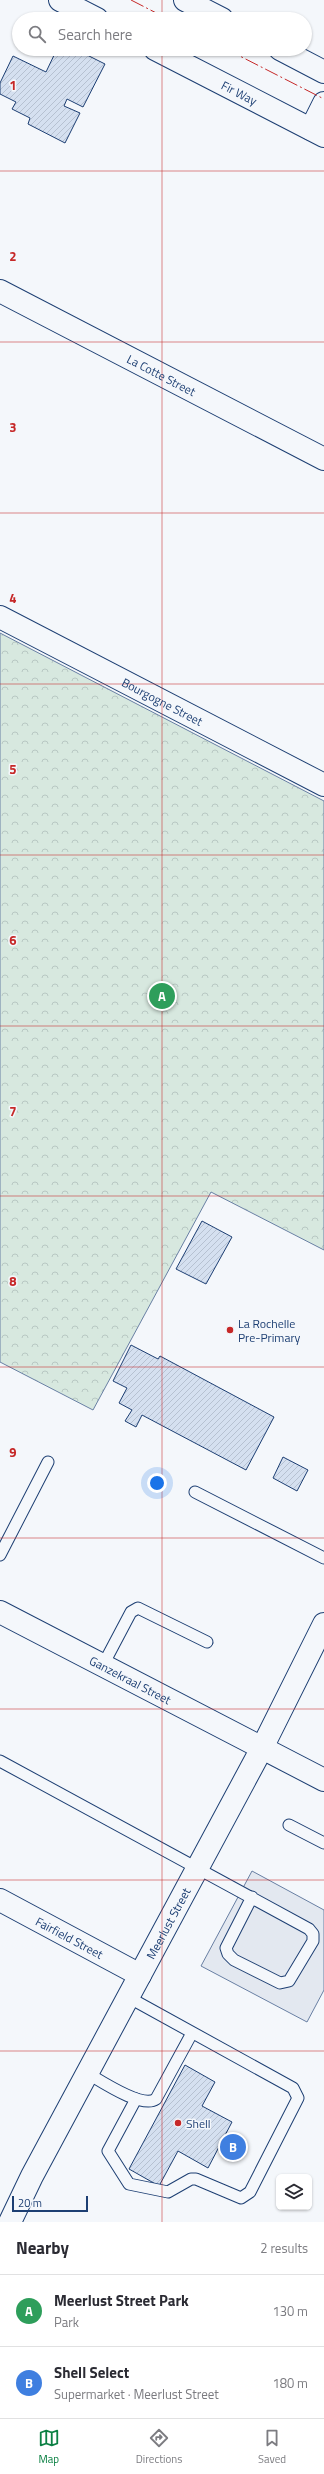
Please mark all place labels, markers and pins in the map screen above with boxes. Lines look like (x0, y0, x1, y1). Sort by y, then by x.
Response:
pin: A (149, 981, 175, 1011)
place label: La Rochelle Pre-Primary (238, 1314, 301, 1347)
marker: La Rochelle Pre-Primary (225, 1325, 235, 1335)
place label: Shell (186, 2114, 211, 2133)
marker: Shell (173, 2118, 183, 2128)
pin: B (220, 2132, 246, 2162)

